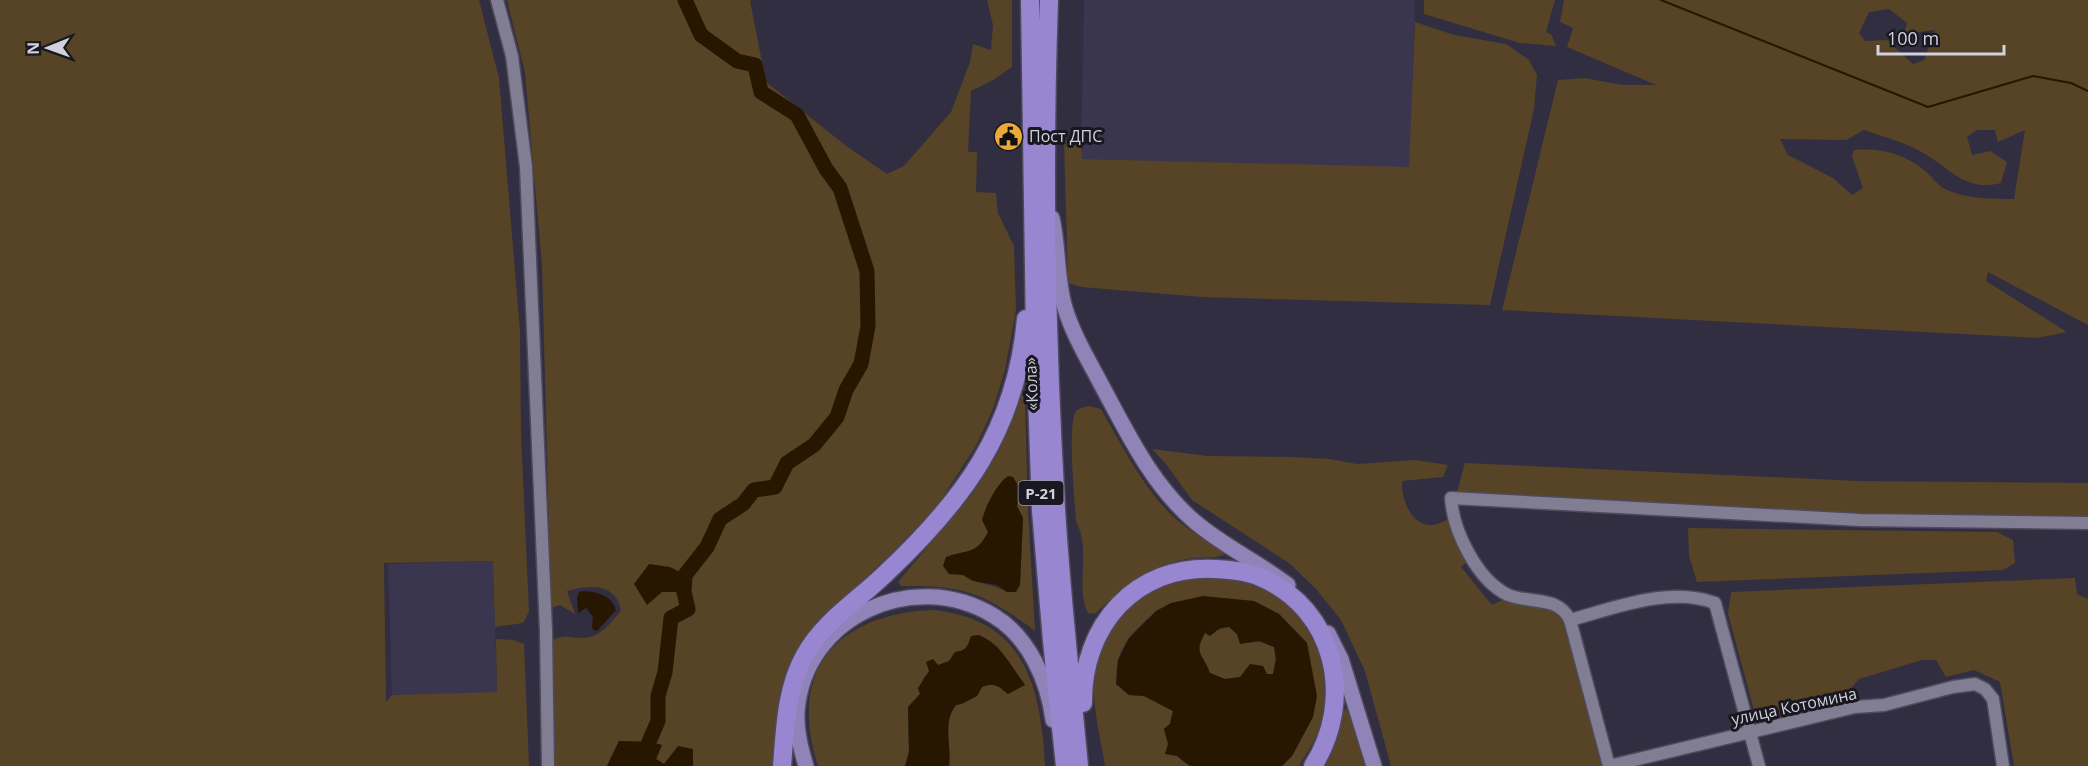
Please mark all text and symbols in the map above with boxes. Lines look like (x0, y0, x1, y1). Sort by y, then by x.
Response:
north arrow (18, 18, 78, 78)
scale bar (1878, 18, 2004, 56)
text: 100 m (1887, 26, 1939, 50)
text: N (22, 42, 44, 55)
public building icon: Пост ДПС (992, 120, 1024, 152)
place label: Пост ДПС (1029, 125, 1102, 147)
street label: «Кола» (1019, 357, 1043, 411)
road number: Р-21 (1018, 481, 1064, 505)
street label: улица Котомина (1729, 682, 1859, 730)

